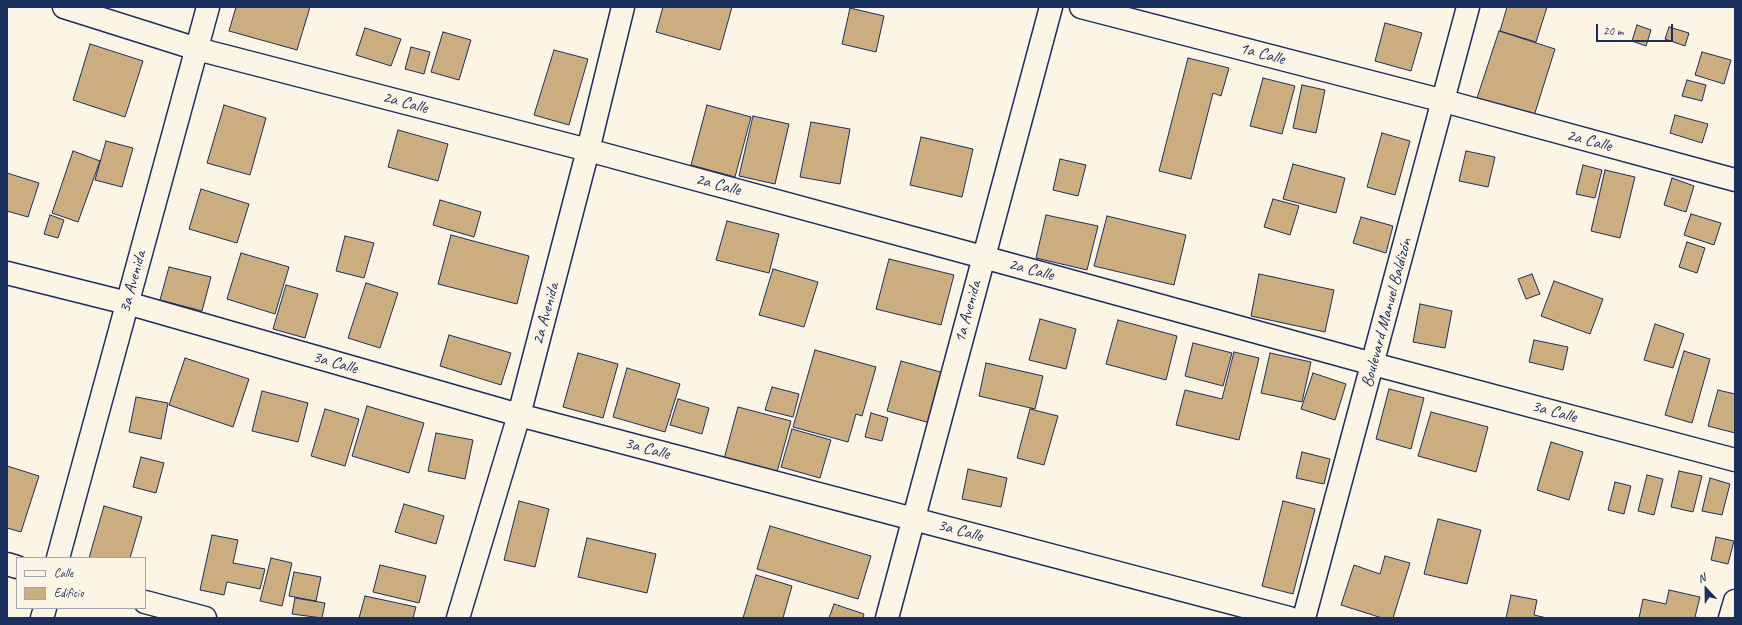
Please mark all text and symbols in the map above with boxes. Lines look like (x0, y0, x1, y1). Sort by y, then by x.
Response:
scale bar (1598, 16, 1675, 42)
text: 20 m (1603, 23, 1623, 39)
street label: 1a Calle (1237, 38, 1287, 70)
street label: 2a Calle (380, 87, 430, 119)
street label: 2a Calle (1564, 125, 1614, 157)
street label: 2a Calle (693, 169, 743, 201)
street label: Boulevard Manuel Baldizón (1357, 236, 1417, 390)
street label: 3a Avenida (115, 249, 151, 315)
street label: 2a Calle (1006, 254, 1056, 286)
street label: 1a Avenida (950, 279, 986, 345)
street label: 2a Avenida (528, 281, 564, 347)
street label: 3a Calle (310, 347, 360, 379)
street label: 3a Calle (1529, 396, 1579, 428)
street label: 3a Calle (622, 433, 672, 465)
street label: 3a Calle (935, 515, 985, 547)
legend (16, 557, 146, 609)
text: Calle (54, 565, 73, 581)
north arrow (1686, 569, 1726, 609)
text: N (1696, 570, 1707, 586)
text: Edificio (54, 585, 84, 601)

